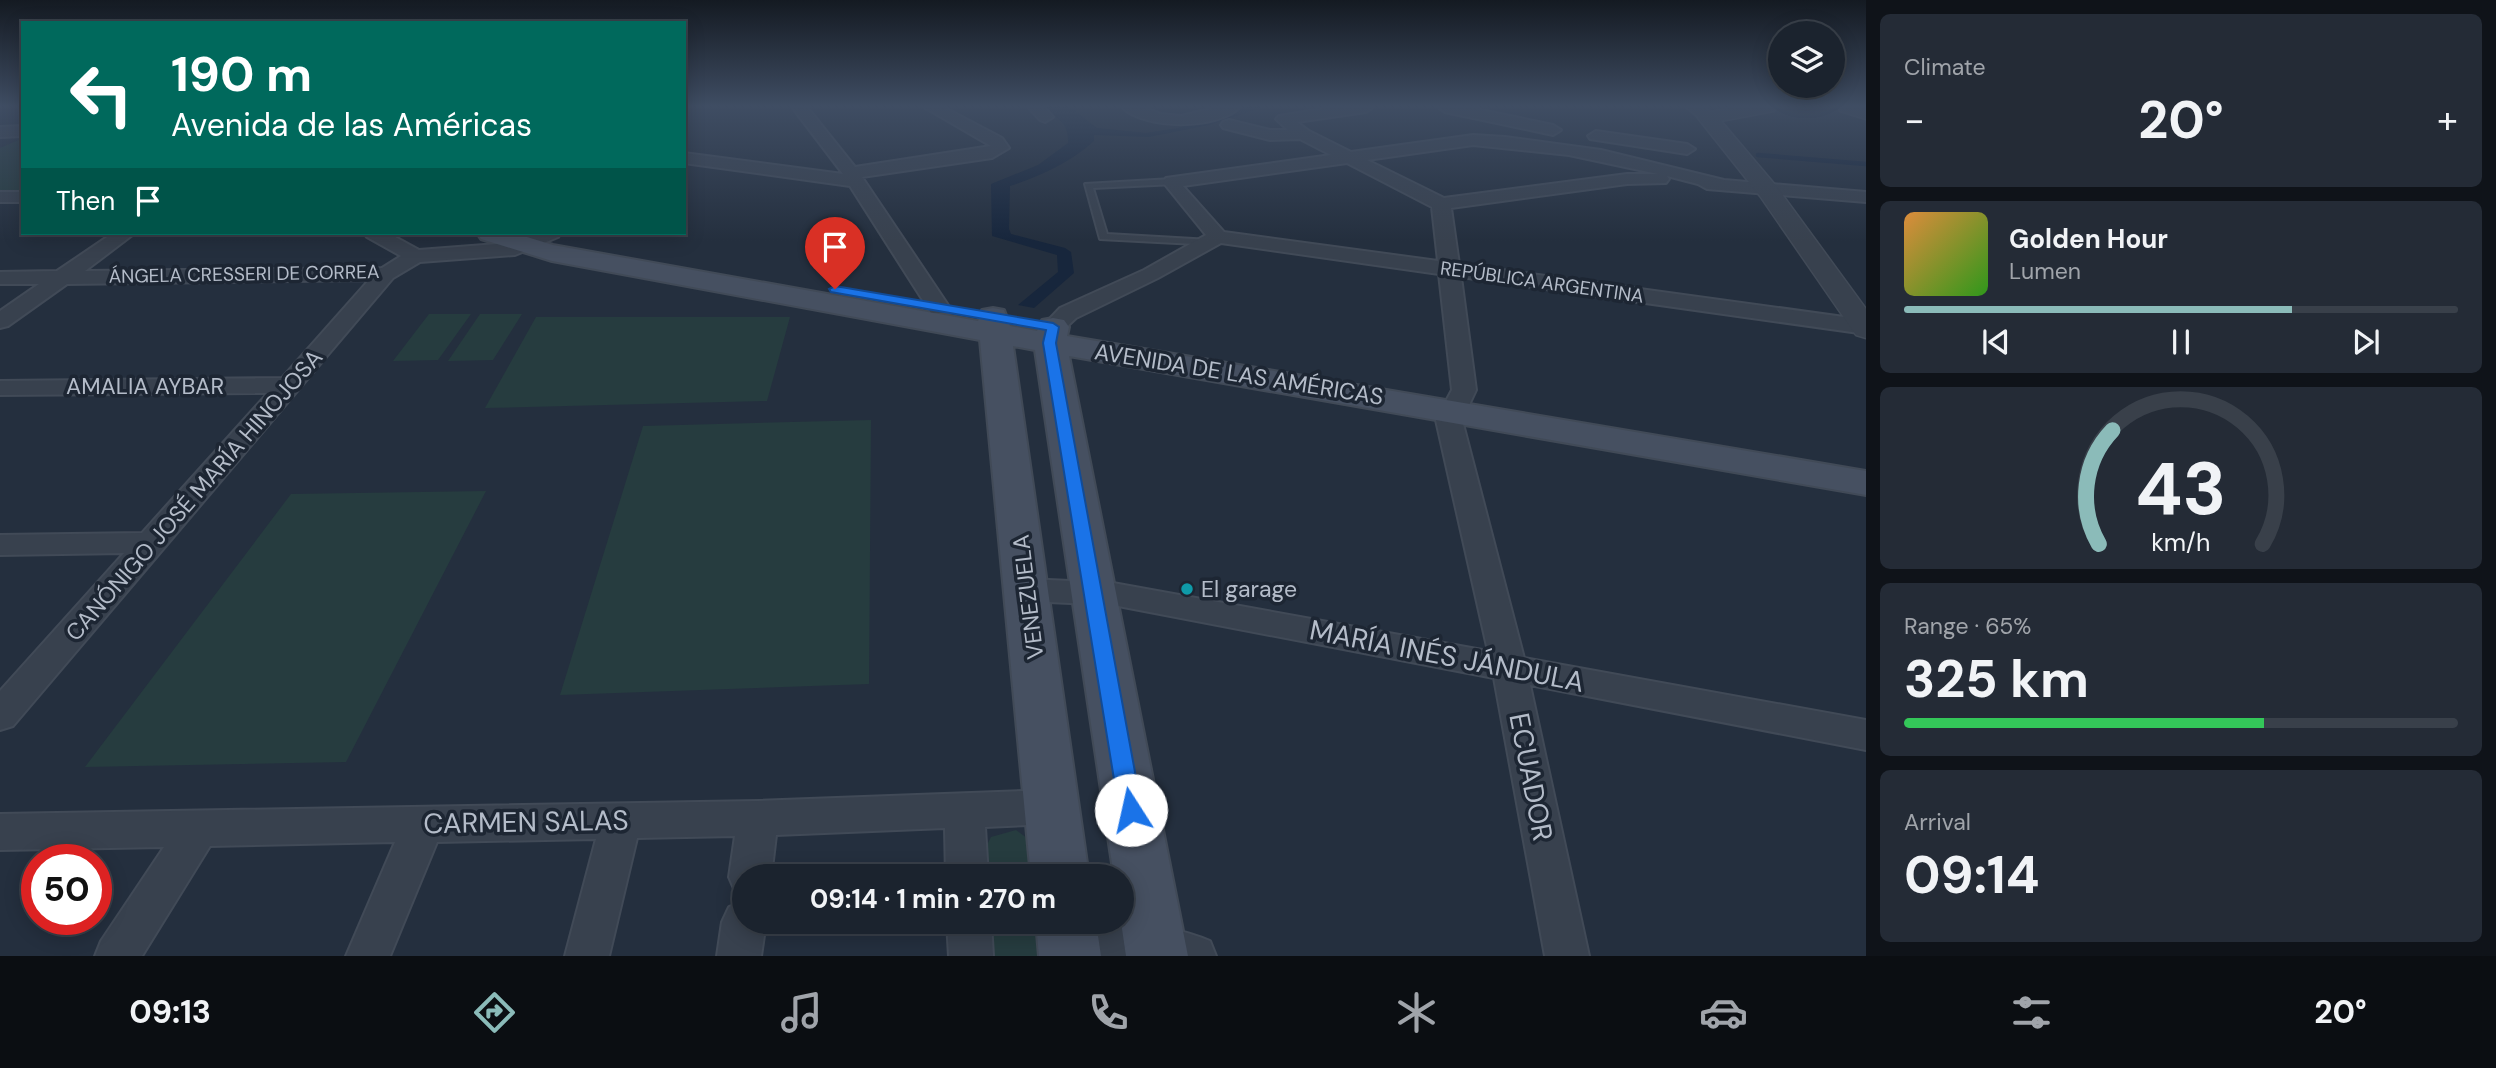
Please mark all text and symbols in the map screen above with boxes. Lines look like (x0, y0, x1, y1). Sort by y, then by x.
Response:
map controls (1768, 21, 1845, 98)
button: layers (1768, 21, 1845, 98)
text: 190 m (171, 42, 312, 106)
icon: left (56, 49, 147, 140)
text: Climate (1904, 52, 1986, 82)
text: 20° (2138, 86, 2224, 154)
text: − (1904, 95, 1925, 145)
text: + (2437, 95, 2458, 145)
text: Avenida de las Américas (171, 104, 532, 146)
icon: arrive (129, 182, 167, 220)
text: Then (56, 184, 115, 218)
pin (805, 217, 865, 289)
text: Golden Hour (2009, 222, 2168, 256)
icon: arrive (816, 228, 854, 266)
street label: REPÚBLICA ARGENTINA (1439, 255, 1646, 309)
text: Lumen (2009, 256, 2081, 286)
street label: ÁNGELA CRESSERI DE CORREA (108, 259, 380, 289)
icon: previous (1977, 323, 2015, 361)
icon: pause (2162, 323, 2200, 361)
icon: next (2347, 323, 2385, 361)
street label: AVENIDA DE LAS AMÉRICAS (1092, 336, 1386, 412)
street label: CANÓNIGO JOSÉ MARÍA HINOJOSA (59, 343, 329, 647)
street label: AMALIA AYBAR (66, 371, 224, 401)
text: 43 (2135, 442, 2227, 537)
text: km/h (2151, 526, 2211, 559)
street label: VENEZUELA (1005, 533, 1051, 661)
place label: El garage (1201, 574, 1297, 604)
marker: El garage (1179, 581, 1195, 597)
street label: MARÍA INÉS JÁNDULA (1307, 611, 1587, 701)
text: Range · 65% (1904, 611, 2031, 641)
text: 325 km (1904, 645, 2089, 713)
street label: ECUADOR (1500, 710, 1562, 844)
position arrow (1094, 773, 1168, 847)
street label: CARMEN SALAS (423, 802, 629, 842)
text: Arrival (1904, 807, 1971, 837)
text: 09:14 (1904, 841, 2040, 909)
speed limit sign: 50 (21, 844, 112, 935)
text: 09:14 · 1 min · 270 m (810, 882, 1056, 916)
icon: directions (470, 988, 519, 1037)
icon: music (777, 988, 826, 1037)
icon: phone (1084, 988, 1133, 1037)
icon: climate (1392, 988, 1441, 1037)
icon: car (1699, 988, 1748, 1037)
icon: filters (2007, 988, 2056, 1037)
text: 09:13 (129, 991, 211, 1033)
text: 20° (2314, 991, 2367, 1033)

